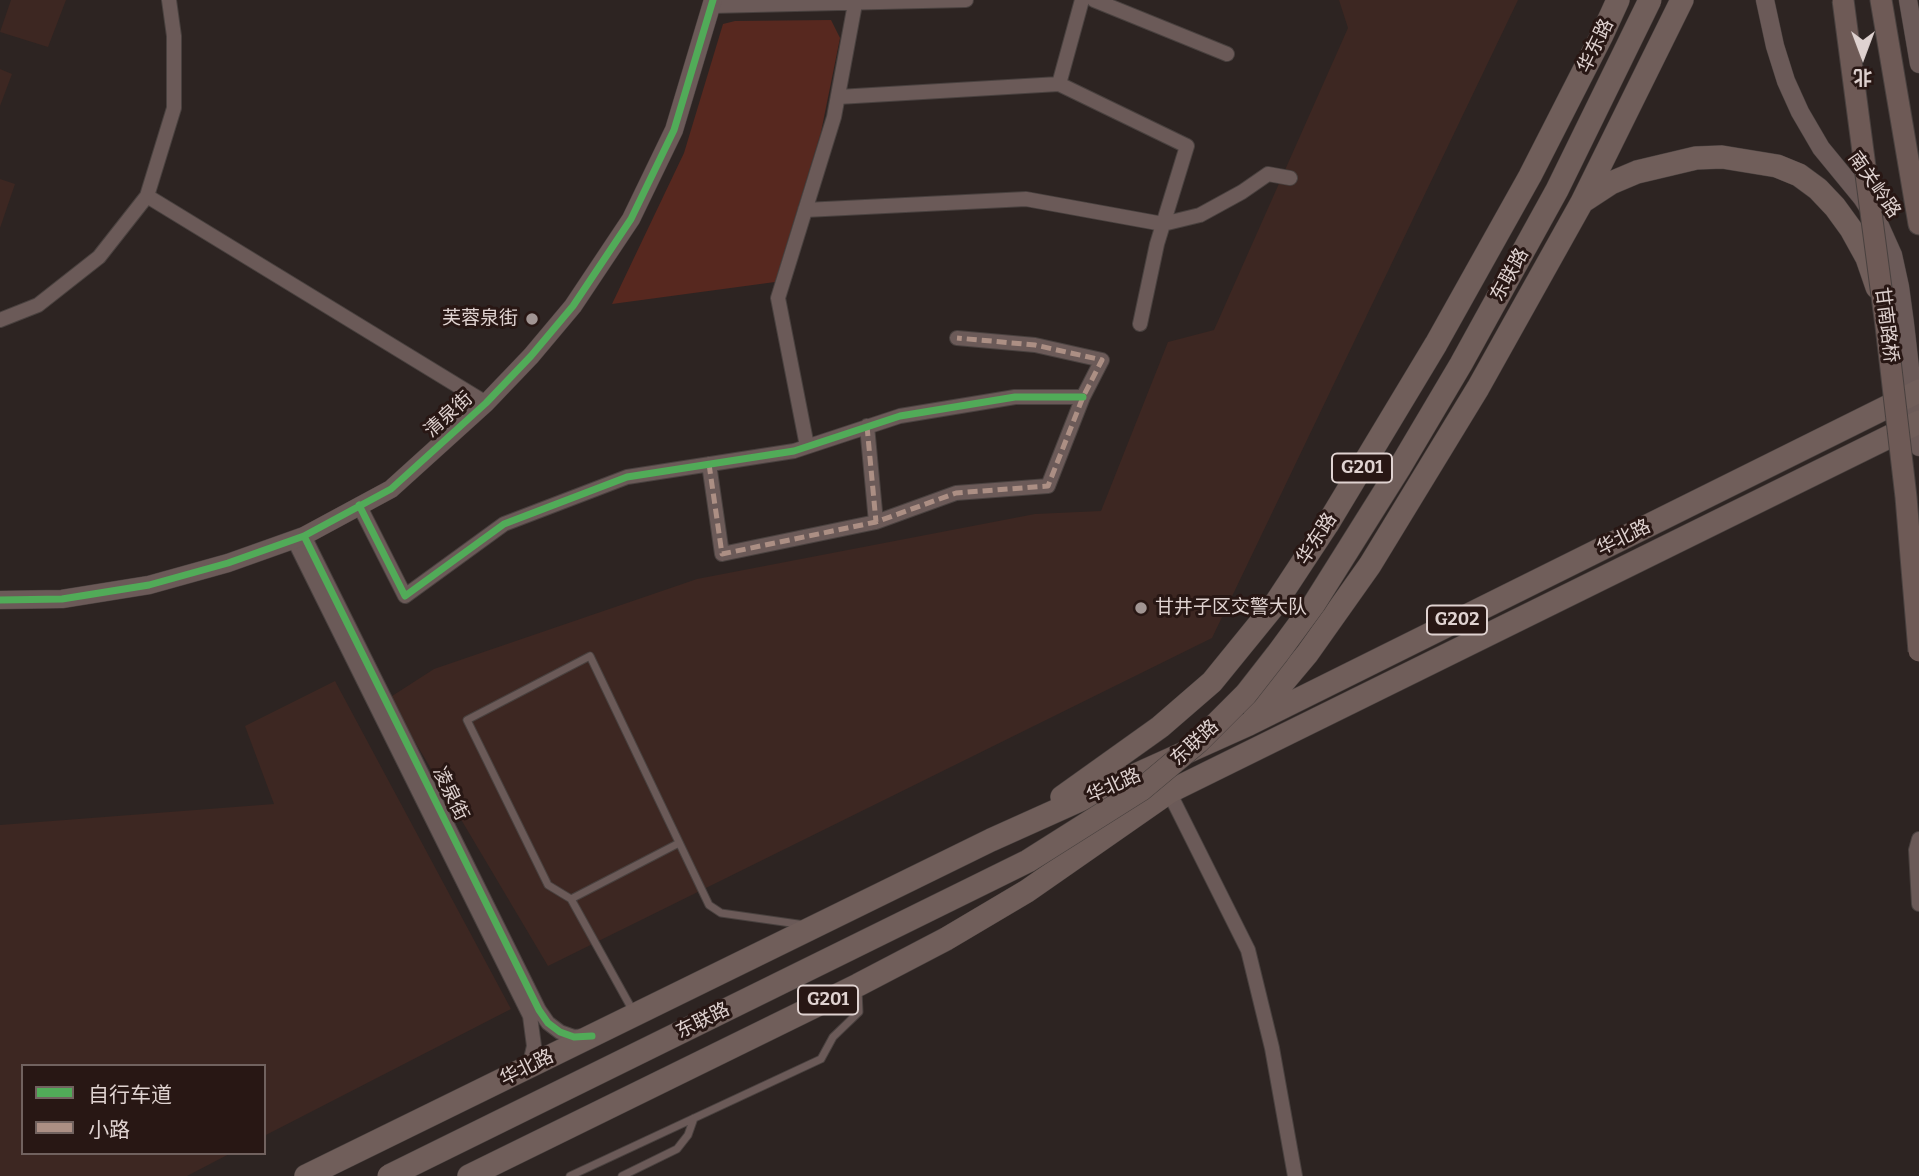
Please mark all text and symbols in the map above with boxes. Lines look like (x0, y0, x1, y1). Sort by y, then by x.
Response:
street label: 华东路 (1573, 15, 1619, 77)
north arrow (1828, 21, 1898, 91)
text: 北 (1854, 66, 1873, 89)
street label: 南关岭路 (1843, 147, 1905, 223)
street label: 东联路 (1486, 245, 1534, 305)
street label: 甘南路桥 (1870, 286, 1902, 364)
place label: 芙蓉泉街 (442, 308, 518, 330)
marker: 芙蓉泉街 (524, 311, 540, 327)
street label: 清泉街 (420, 387, 478, 443)
road number: G201 (1332, 454, 1392, 482)
street label: 华东路 (1292, 509, 1342, 569)
street label: 华北路 (1593, 515, 1655, 561)
place label: 甘井子区交警大队 (1155, 597, 1307, 619)
marker: 甘井子区交警大队 (1133, 600, 1149, 616)
road number: G202 (1427, 606, 1487, 634)
street label: 东联路 (1166, 715, 1224, 771)
street label: 凌泉街 (427, 763, 473, 825)
street label: 华北路 (1083, 764, 1145, 808)
road number: G201 (798, 986, 858, 1015)
street label: 东联路 (672, 998, 734, 1044)
street label: 华北路 (496, 1045, 558, 1091)
legend (21, 1064, 266, 1155)
text: 自行车道 (88, 1082, 172, 1108)
text: 小路 (88, 1117, 130, 1143)

